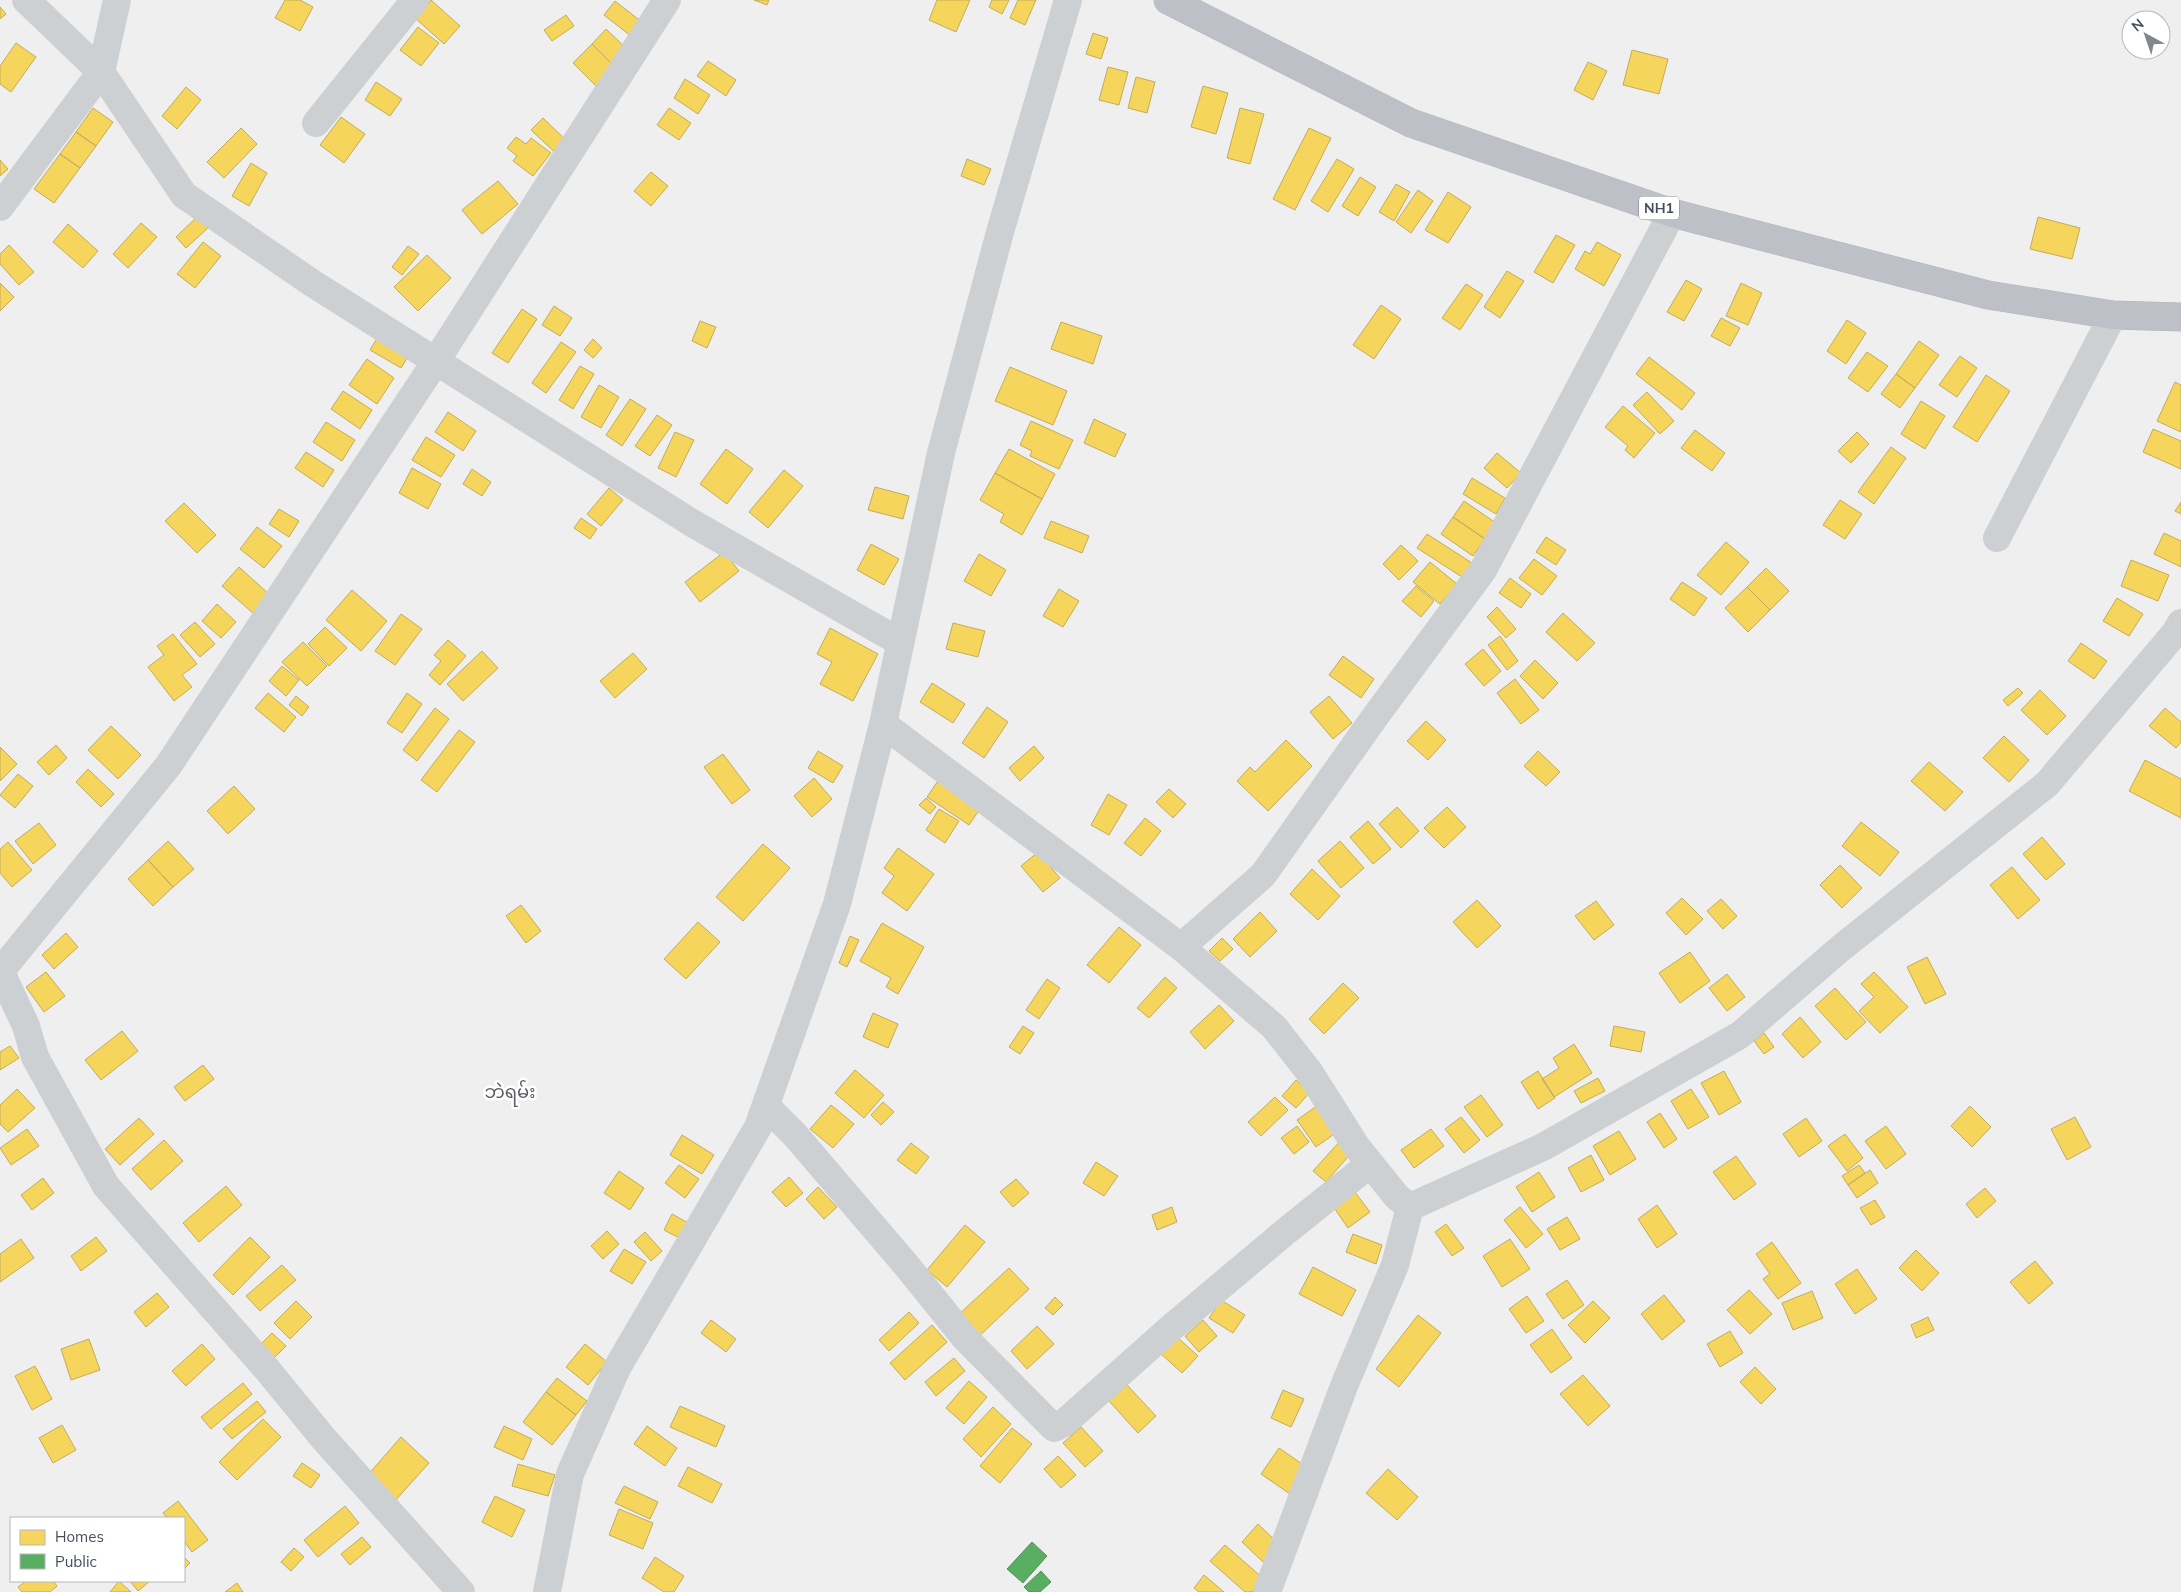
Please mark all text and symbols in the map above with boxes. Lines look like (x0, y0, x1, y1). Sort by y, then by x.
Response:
north arrow (2121, 10, 2171, 60)
text: N (2128, 15, 2147, 35)
road number: NH1 (1639, 197, 1679, 220)
district label: ဘဲရမ်း (484, 1079, 536, 1107)
legend (10, 1517, 185, 1582)
text: Homes (55, 1527, 104, 1546)
text: Public (55, 1552, 97, 1571)

